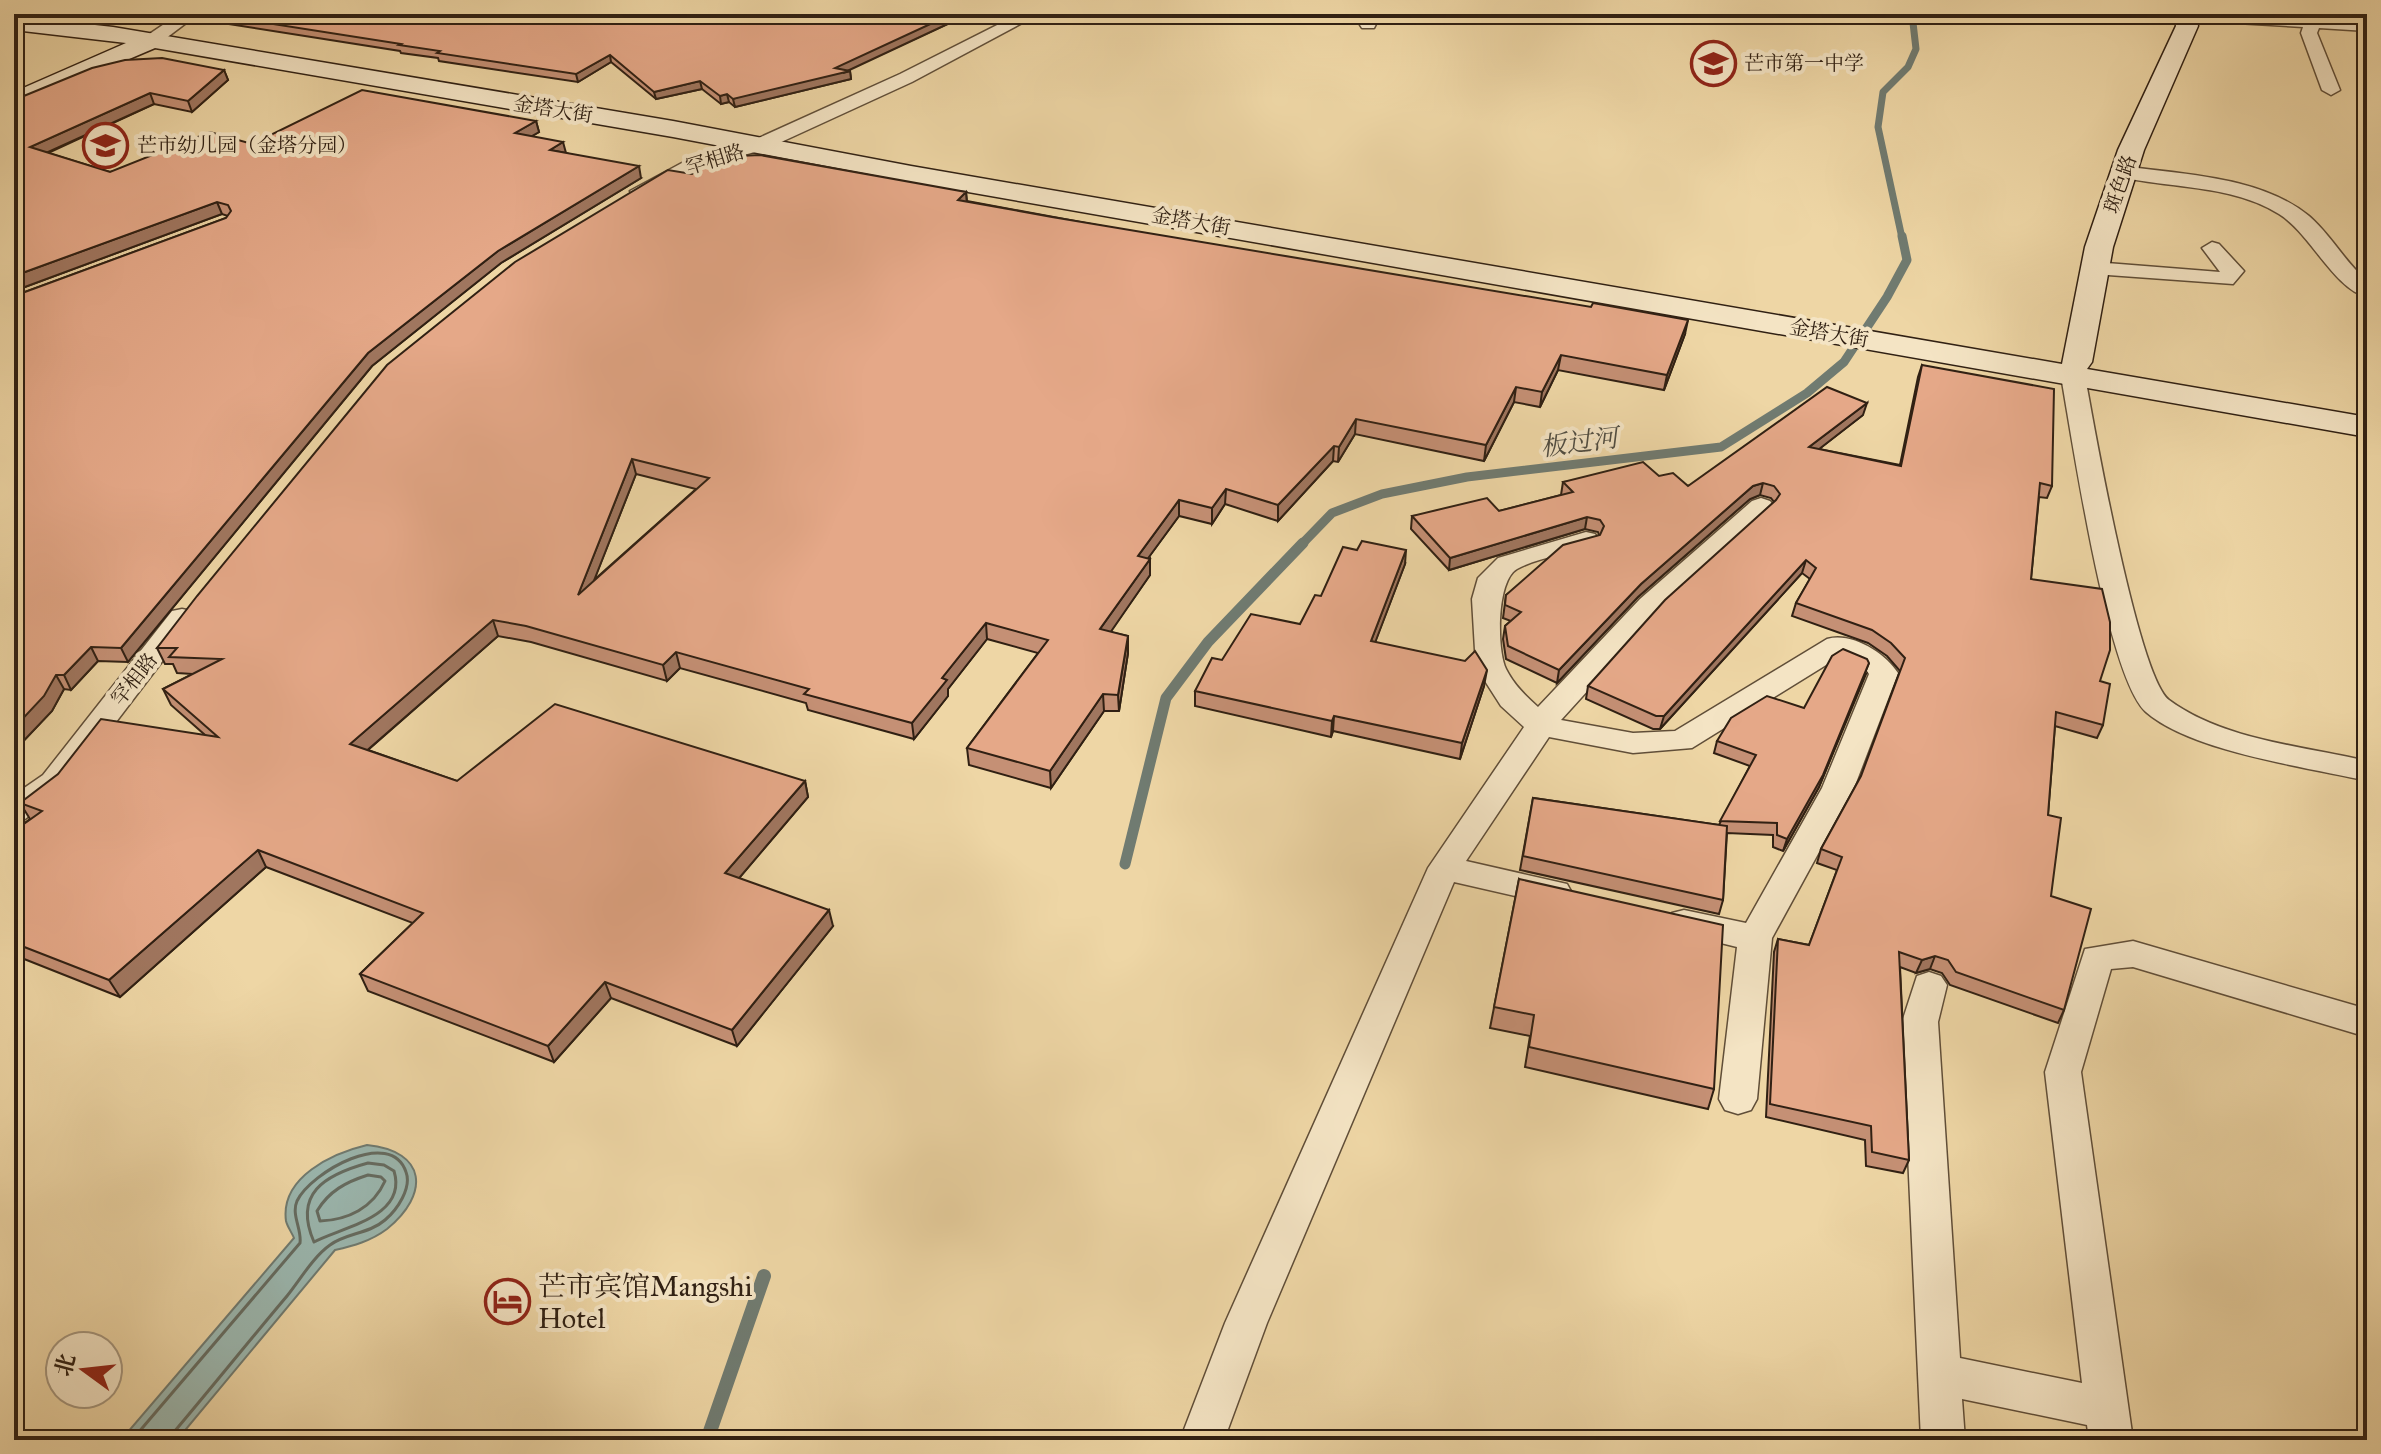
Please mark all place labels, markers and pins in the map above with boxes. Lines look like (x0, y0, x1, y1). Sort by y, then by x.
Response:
school or university icon: 芒市第一中学 (1689, 39, 1737, 87)
place label: 芒市第一中学 (1744, 51, 1864, 75)
school or university icon: 芒市幼儿园（金塔分园） (82, 121, 130, 169)
place label: 芒市幼儿园（金塔分园） (137, 133, 357, 157)
place label: 芒市宾馆Mangshi Hotel (538, 1269, 753, 1336)
hotel icon: 芒市宾馆Mangshi Hotel (483, 1278, 531, 1326)

